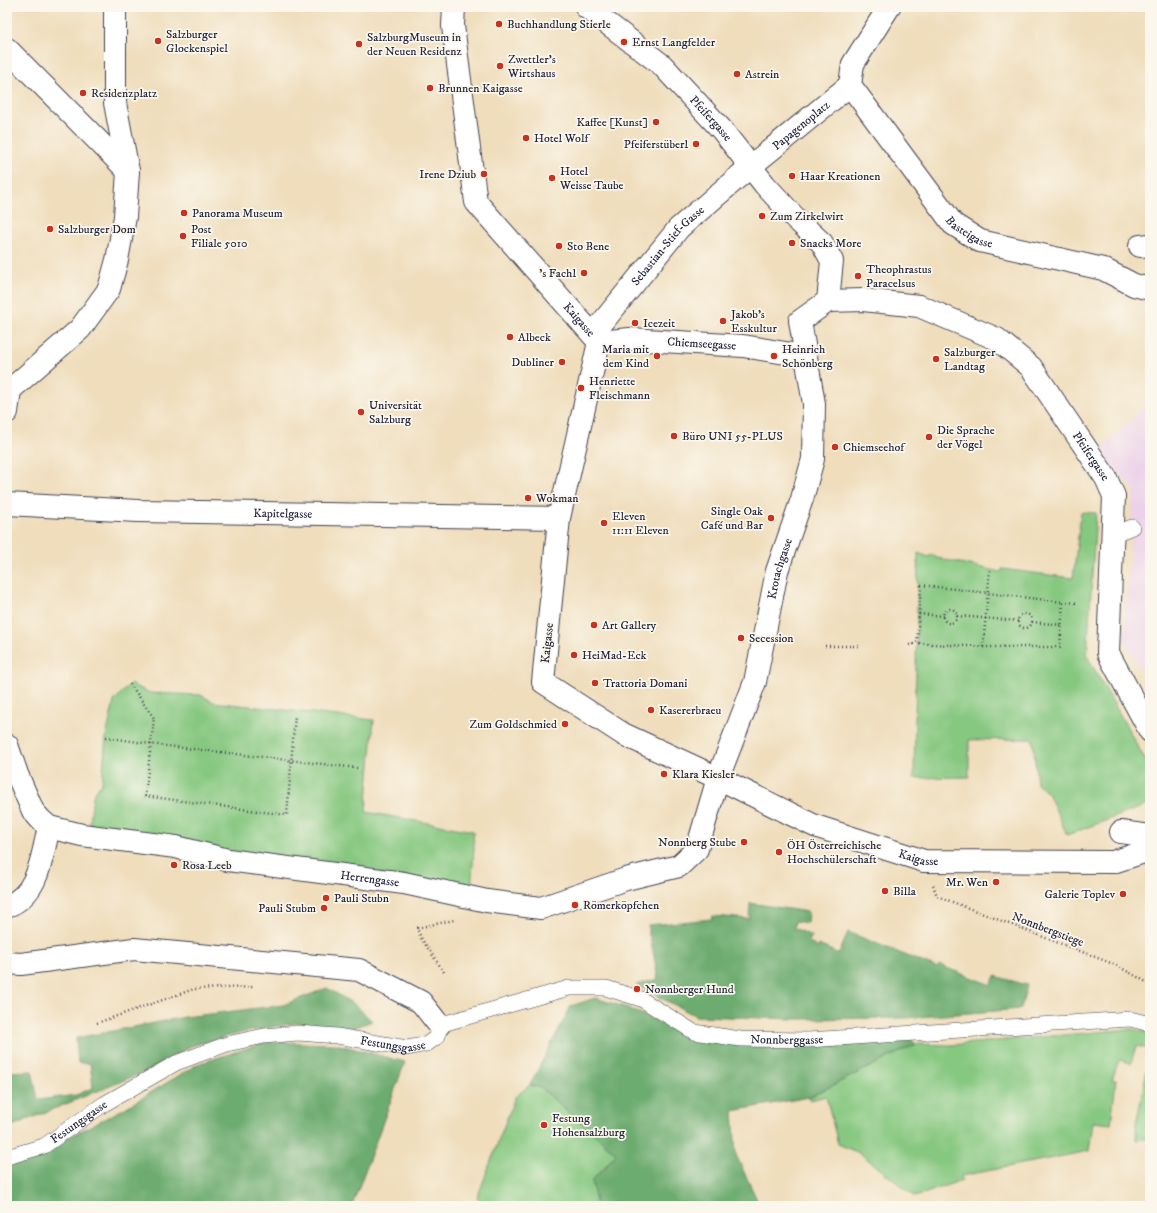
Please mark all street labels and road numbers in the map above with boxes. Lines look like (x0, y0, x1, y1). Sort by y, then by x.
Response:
street label: Pfeifergasse (686, 93, 735, 144)
street label: Papagenoplatz (769, 98, 833, 153)
street label: Sebastian-Stief-Gasse (628, 203, 708, 289)
street label: Basteigasse (942, 213, 994, 252)
street label: Kaigasse (560, 300, 598, 340)
street label: Chiemseegasse (667, 334, 737, 354)
street label: Pfeifergasse (1069, 429, 1113, 484)
street label: Kapitelgasse (253, 506, 312, 522)
street label: Krotachgasse (765, 536, 796, 601)
street label: Kaigasse (538, 622, 557, 664)
street label: Kaigasse (897, 846, 938, 869)
street label: Herrengasse (340, 868, 400, 890)
street label: Nonnbergstiege (1010, 909, 1086, 950)
street label: Nonnberggasse (750, 1032, 824, 1048)
street label: Festungsgasse (359, 1033, 427, 1056)
street label: Festungsgasse (48, 1097, 110, 1147)

